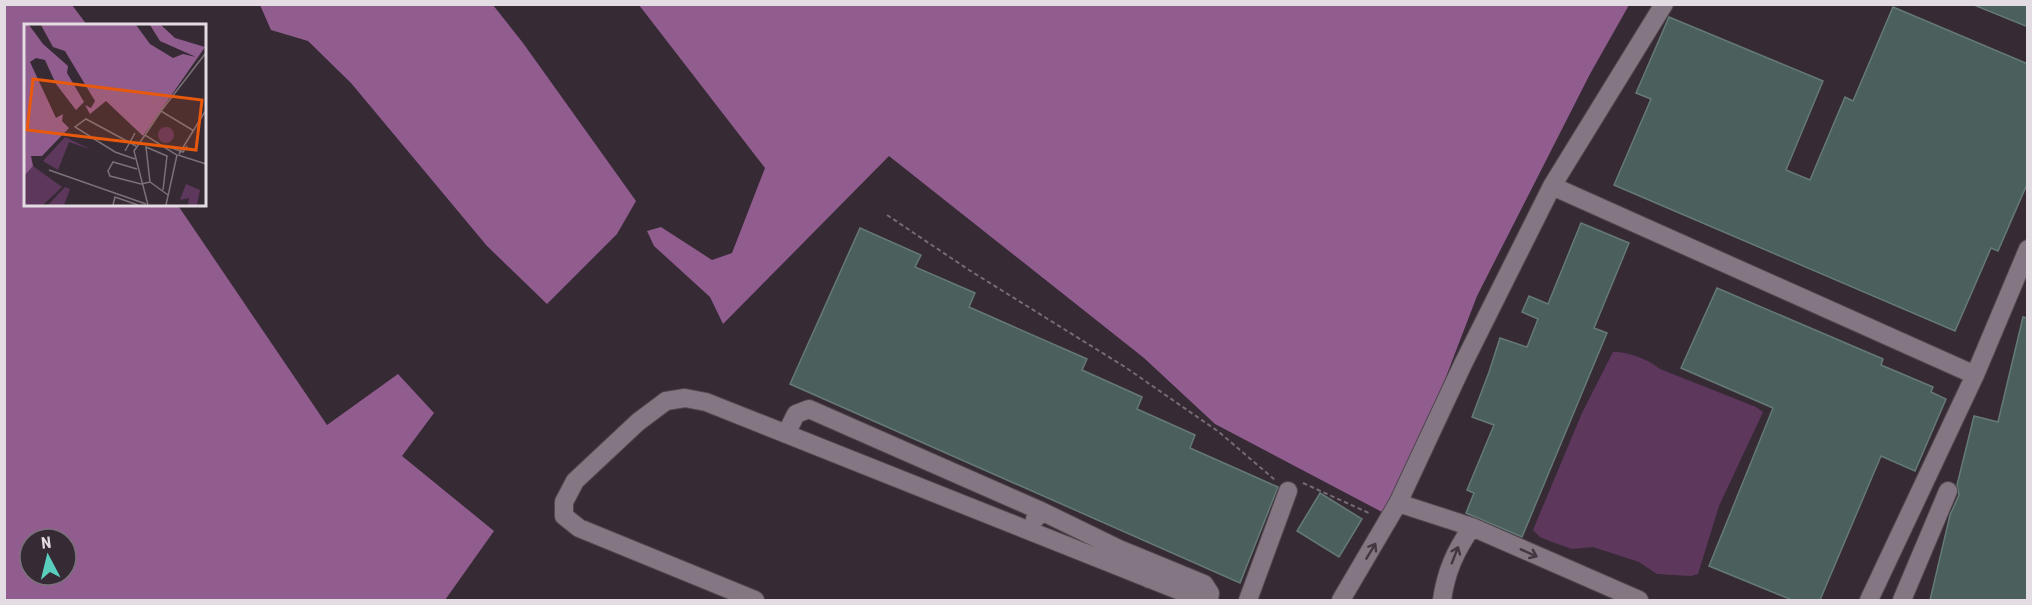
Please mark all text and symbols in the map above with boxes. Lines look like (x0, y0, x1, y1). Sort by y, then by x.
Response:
inset map (24, 24, 206, 206)
north arrow (18, 527, 78, 587)
text: N (40, 533, 52, 553)
one-way arrow (1365, 542, 1378, 559)
one-way arrow (1450, 547, 1461, 565)
one-way arrow (1520, 547, 1538, 559)

